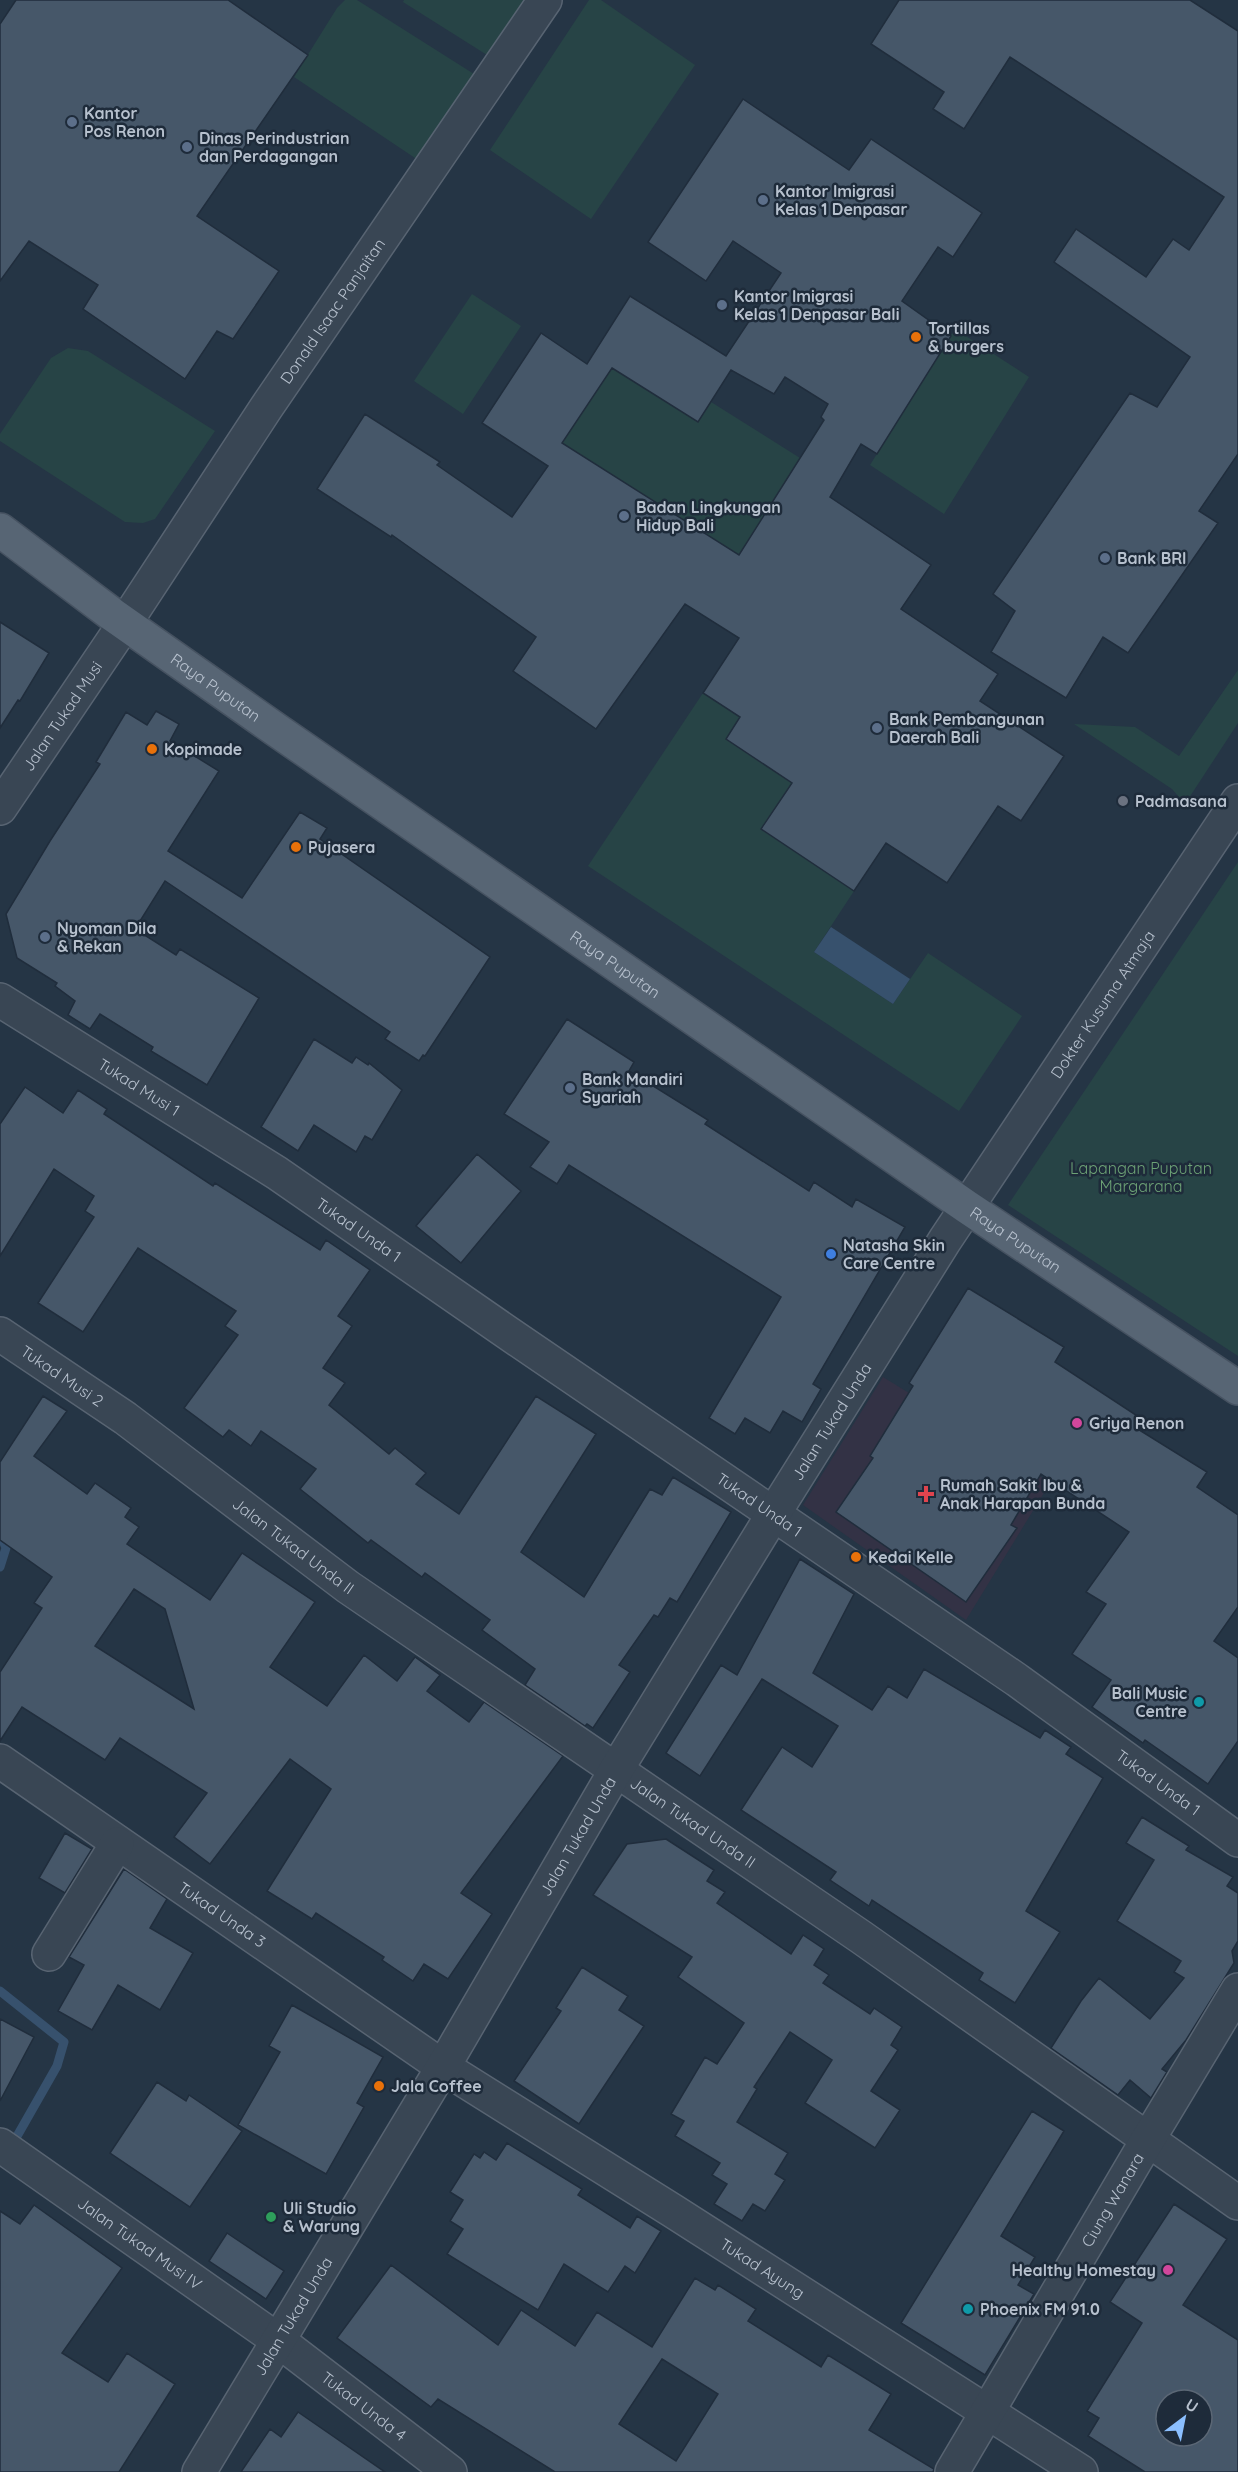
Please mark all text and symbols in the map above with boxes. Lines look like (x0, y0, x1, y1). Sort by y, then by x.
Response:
place label: Kantor Pos Renon (84, 103, 165, 141)
marker: Kantor Pos Renon (65, 115, 79, 129)
place label: Dinas Perindustrian dan Perdagangan (199, 128, 349, 166)
marker: Dinas Perindustrian dan Perdagangan (180, 140, 194, 154)
place label: Kantor Imigrasi Kelas 1 Denpasar (775, 181, 907, 219)
marker: Kantor Imigrasi Kelas 1 Denpasar (756, 193, 770, 207)
street label: Donald Isaac Panjaitan (276, 234, 389, 388)
place label: Kantor Imigrasi Kelas 1 Denpasar Bali (734, 286, 899, 324)
marker: Kantor Imigrasi Kelas 1 Denpasar Bali (715, 298, 729, 312)
place label: Tortillas & burgers (928, 318, 1004, 356)
marker: Tortillas & burgers (909, 330, 923, 344)
place label: Badan Lingkungan Hidup Bali (636, 497, 781, 535)
marker: Badan Lingkungan Hidup Bali (617, 509, 631, 523)
place label: Bank BRI (1117, 548, 1187, 568)
marker: Bank BRI (1098, 551, 1112, 565)
street label: Raya Puputan (167, 649, 265, 726)
street label: Jalan Tukad Musi (18, 657, 106, 775)
place label: Bank Pembangunan Daerah Bali (889, 709, 1045, 747)
marker: Bank Pembangunan Daerah Bali (870, 721, 884, 735)
place label: Kopimade (164, 739, 242, 759)
marker: Kopimade (145, 742, 159, 756)
place label: Padmasana (1135, 791, 1227, 811)
marker: Padmasana (1116, 794, 1130, 808)
place label: Pujasera (308, 837, 375, 857)
marker: Pujasera (289, 840, 303, 854)
place label: Nyoman Dila & Rekan (57, 918, 156, 956)
street label: Raya Puputan (566, 926, 664, 1002)
street label: Dokter Kusuma Atmaja (1046, 926, 1159, 1082)
marker: Nyoman Dila & Rekan (38, 930, 52, 944)
street label: Tukad Musi 1 (94, 1054, 184, 1120)
place label: Bank Mandiri Syariah (582, 1069, 683, 1107)
marker: Bank Mandiri Syariah (563, 1081, 577, 1095)
park label: Lapangan Puputan Margarana (1070, 1158, 1212, 1196)
street label: Tukad Unda 1 (312, 1193, 405, 1266)
street label: Raya Puputan (966, 1202, 1065, 1277)
place label: Natasha Skin Care Centre (843, 1235, 945, 1273)
marker: Natasha Skin Care Centre (824, 1247, 838, 1261)
street label: Tukad Musi 2 (17, 1341, 108, 1411)
street label: Jalan Tukad Unda (787, 1359, 876, 1484)
place label: Griya Renon (1089, 1413, 1184, 1433)
marker: Griya Renon (1070, 1416, 1084, 1430)
street label: Tukad Unda 1 (713, 1468, 806, 1541)
place label: Rumah Sakit Ibu & Anak Harapan Bunda (940, 1475, 1105, 1513)
marker: Rumah Sakit Ibu & Anak Harapan Bunda (917, 1485, 935, 1503)
street label: Jalan Tukad Unda II (229, 1493, 358, 1598)
place label: Kedai Kelle (868, 1547, 953, 1567)
marker: Kedai Kelle (849, 1550, 863, 1564)
place label: Bali Music Centre (1112, 1683, 1187, 1721)
marker: Bali Music Centre (1192, 1695, 1206, 1709)
street label: Tukad Unda 1 (1112, 1745, 1204, 1820)
street label: Jalan Tukad Unda (535, 1773, 620, 1900)
street label: Jalan Tukad Unda II (626, 1773, 760, 1872)
street label: Tukad Unda 3 (175, 1877, 270, 1952)
place label: Jala Coffee (391, 2076, 482, 2096)
marker: Jala Coffee (372, 2079, 386, 2093)
street label: Ciung Wanara (1077, 2149, 1148, 2251)
street label: Jalan Tukad Musi IV (74, 2193, 206, 2294)
place label: Uli Studio & Warung (283, 2198, 360, 2236)
marker: Uli Studio & Warung (264, 2210, 278, 2224)
street label: Tukad Ayung (716, 2234, 809, 2303)
street label: Jalan Tukad Unda (249, 2253, 336, 2379)
place label: Healthy Homestay (1012, 2260, 1156, 2280)
marker: Healthy Homestay (1161, 2263, 1175, 2277)
place label: Phoenix FM 91.0 (980, 2299, 1100, 2319)
marker: Phoenix FM 91.0 (961, 2302, 975, 2316)
street label: Tukad Unda 4 (317, 2367, 411, 2445)
north arrow (1154, 2388, 1214, 2448)
text: U (1182, 2394, 1202, 2417)

